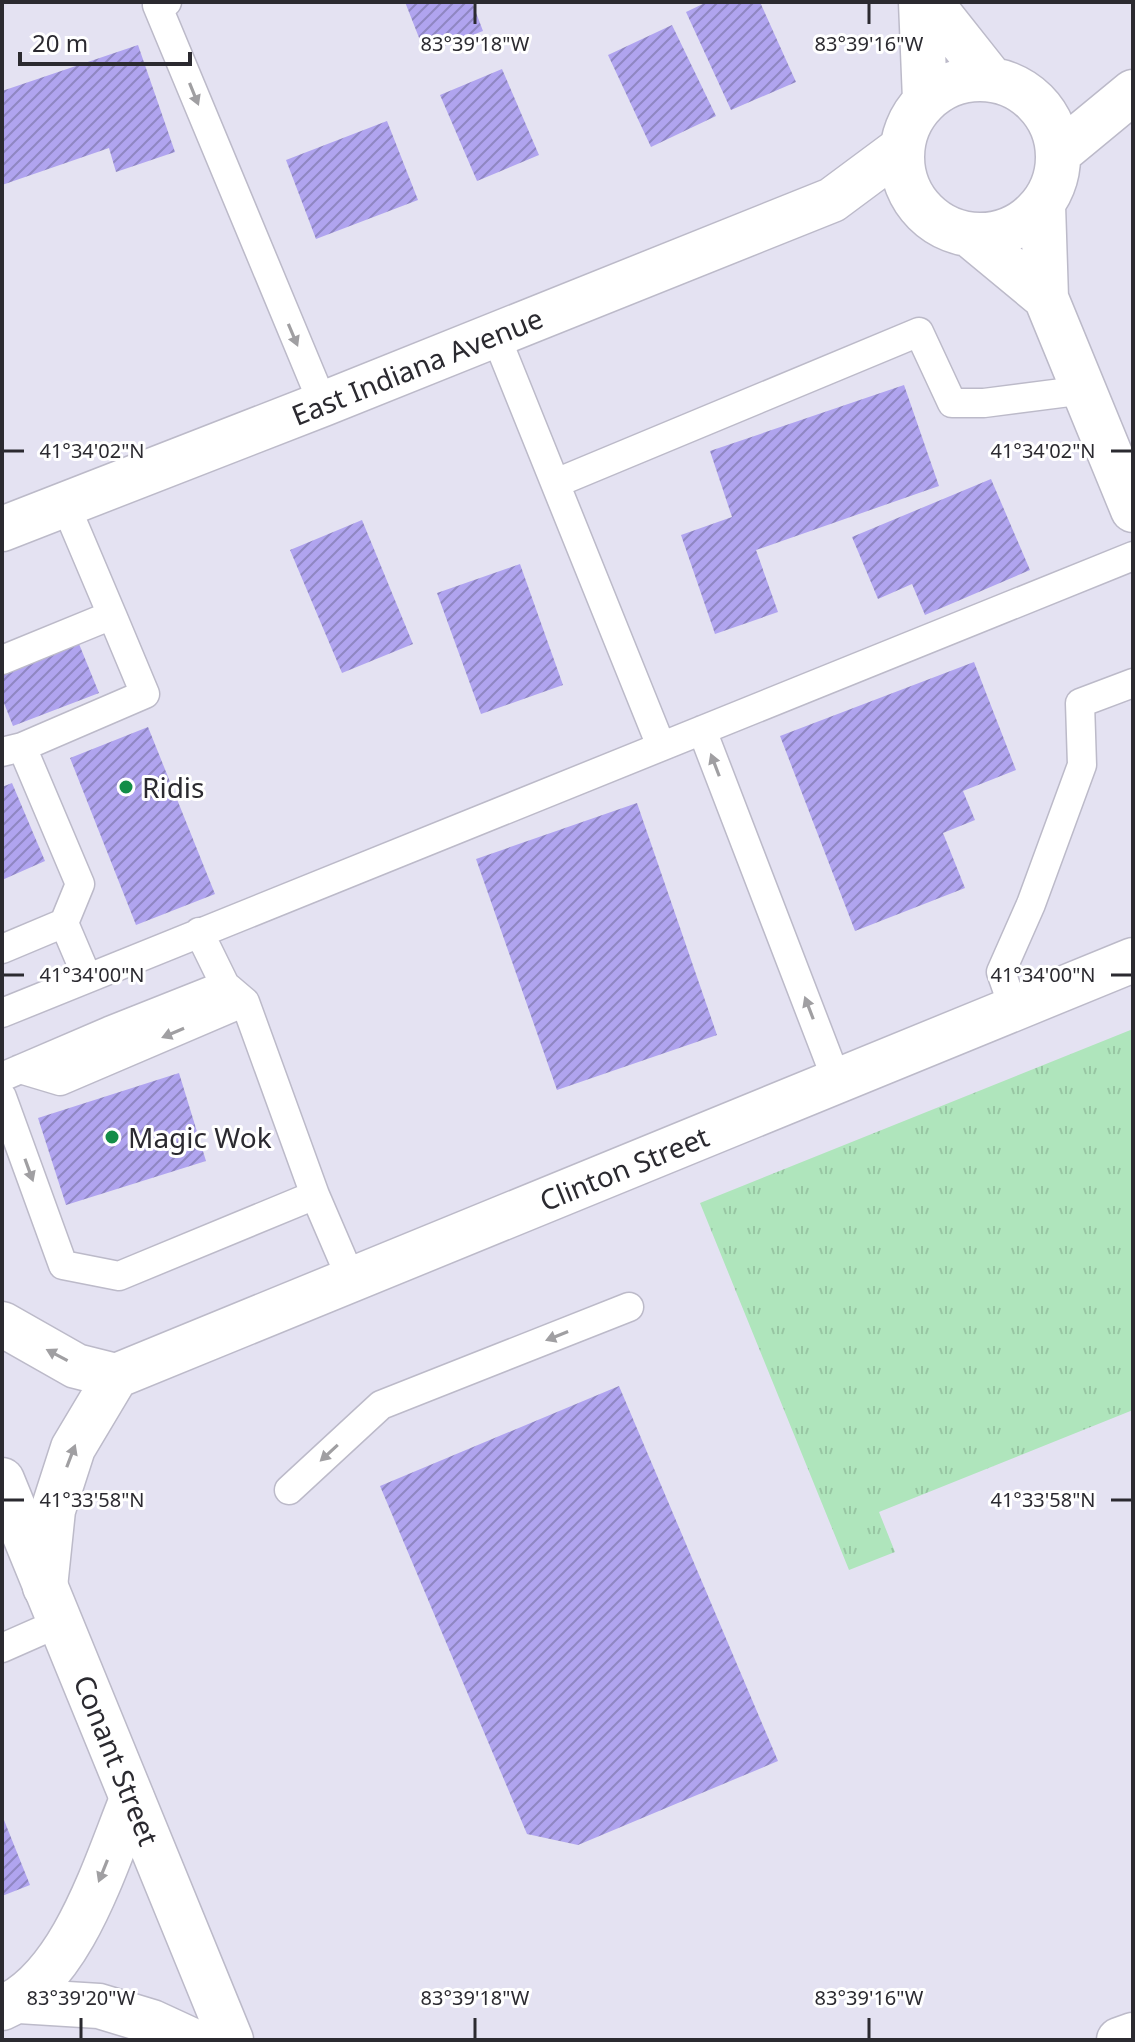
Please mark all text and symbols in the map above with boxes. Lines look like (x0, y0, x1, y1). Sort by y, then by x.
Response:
scale bar (20, 16, 190, 66)
text: 20 m (32, 26, 88, 59)
text: 83°39'18"W (421, 30, 530, 57)
text: 83°39'16"W (815, 30, 924, 57)
one-way arrow (188, 82, 201, 106)
street label: East Indiana Avenue (286, 298, 548, 434)
one-way arrow (287, 323, 300, 347)
text: 41°34'02"N (39, 437, 145, 464)
text: 41°34'02"N (990, 437, 1096, 464)
one-way arrow (709, 753, 722, 777)
place label: Ridis (142, 768, 205, 806)
marker: Ridis (117, 778, 135, 796)
text: 41°34'00"N (39, 961, 145, 988)
text: 41°34'00"N (990, 961, 1096, 988)
one-way arrow (802, 996, 815, 1020)
one-way arrow (162, 1026, 185, 1039)
street label: Clinton Street (534, 1117, 714, 1219)
place label: Magic Wok (128, 1118, 272, 1156)
marker: Magic Wok (103, 1128, 121, 1146)
one-way arrow (23, 1158, 35, 1182)
one-way arrow (545, 1330, 569, 1343)
one-way arrow (45, 1349, 68, 1362)
one-way arrow (65, 1444, 78, 1468)
one-way arrow (320, 1444, 339, 1462)
text: 41°33'58"N (39, 1486, 145, 1513)
text: 41°33'58"N (990, 1486, 1096, 1513)
street label: Conant Street (66, 1669, 168, 1851)
one-way arrow (96, 1859, 109, 1883)
text: 83°39'20"W (27, 1984, 136, 2011)
text: 83°39'18"W (421, 1984, 530, 2011)
text: 83°39'16"W (815, 1984, 924, 2011)

